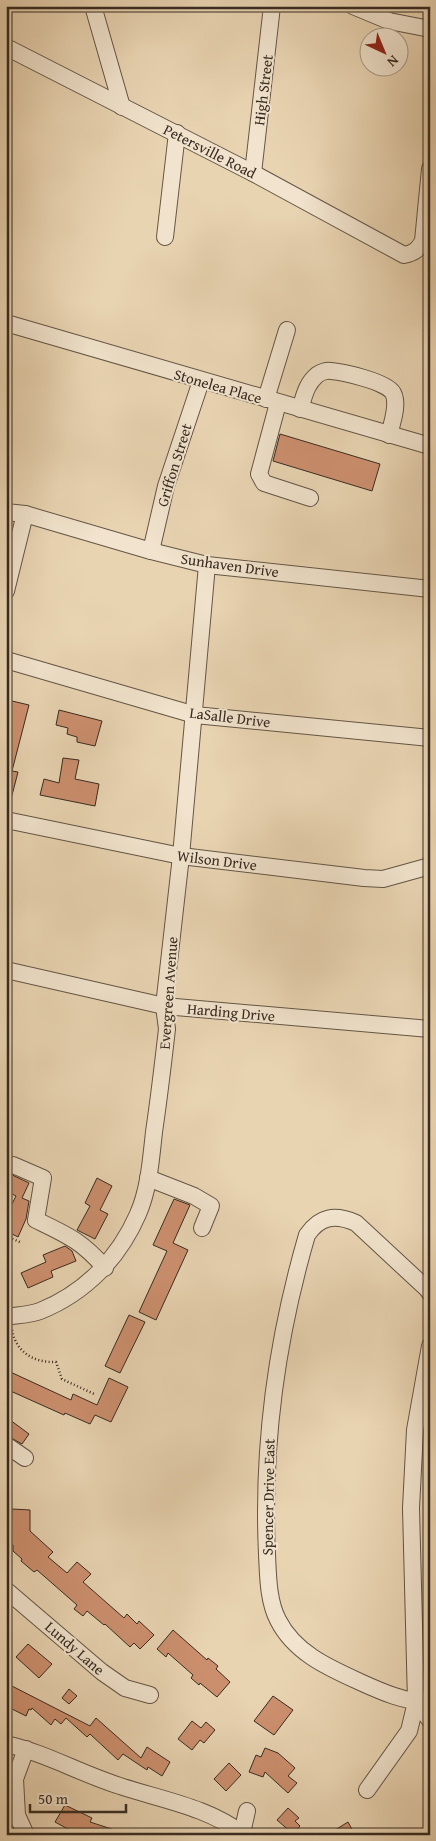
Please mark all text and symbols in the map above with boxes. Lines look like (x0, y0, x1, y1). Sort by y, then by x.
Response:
north arrow (358, 28, 408, 78)
text: N (382, 51, 403, 72)
street label: High Street (248, 53, 278, 127)
street label: Petersville Road (160, 119, 260, 183)
street label: Stonelea Place (172, 363, 264, 409)
street label: Griffon Street (151, 420, 197, 509)
street label: Sunhaven Drive (180, 548, 280, 582)
street label: LaSalle Drive (188, 702, 272, 732)
street label: Wilson Drive (176, 845, 258, 875)
street label: Evergreen Avenue (154, 936, 182, 1050)
street label: Harding Drive (186, 998, 276, 1026)
street label: Spencer Drive East (256, 1438, 280, 1556)
street label: Lundy Lane (41, 1616, 109, 1680)
scale bar (30, 1781, 126, 1813)
text: 50 m (38, 1788, 69, 1809)

